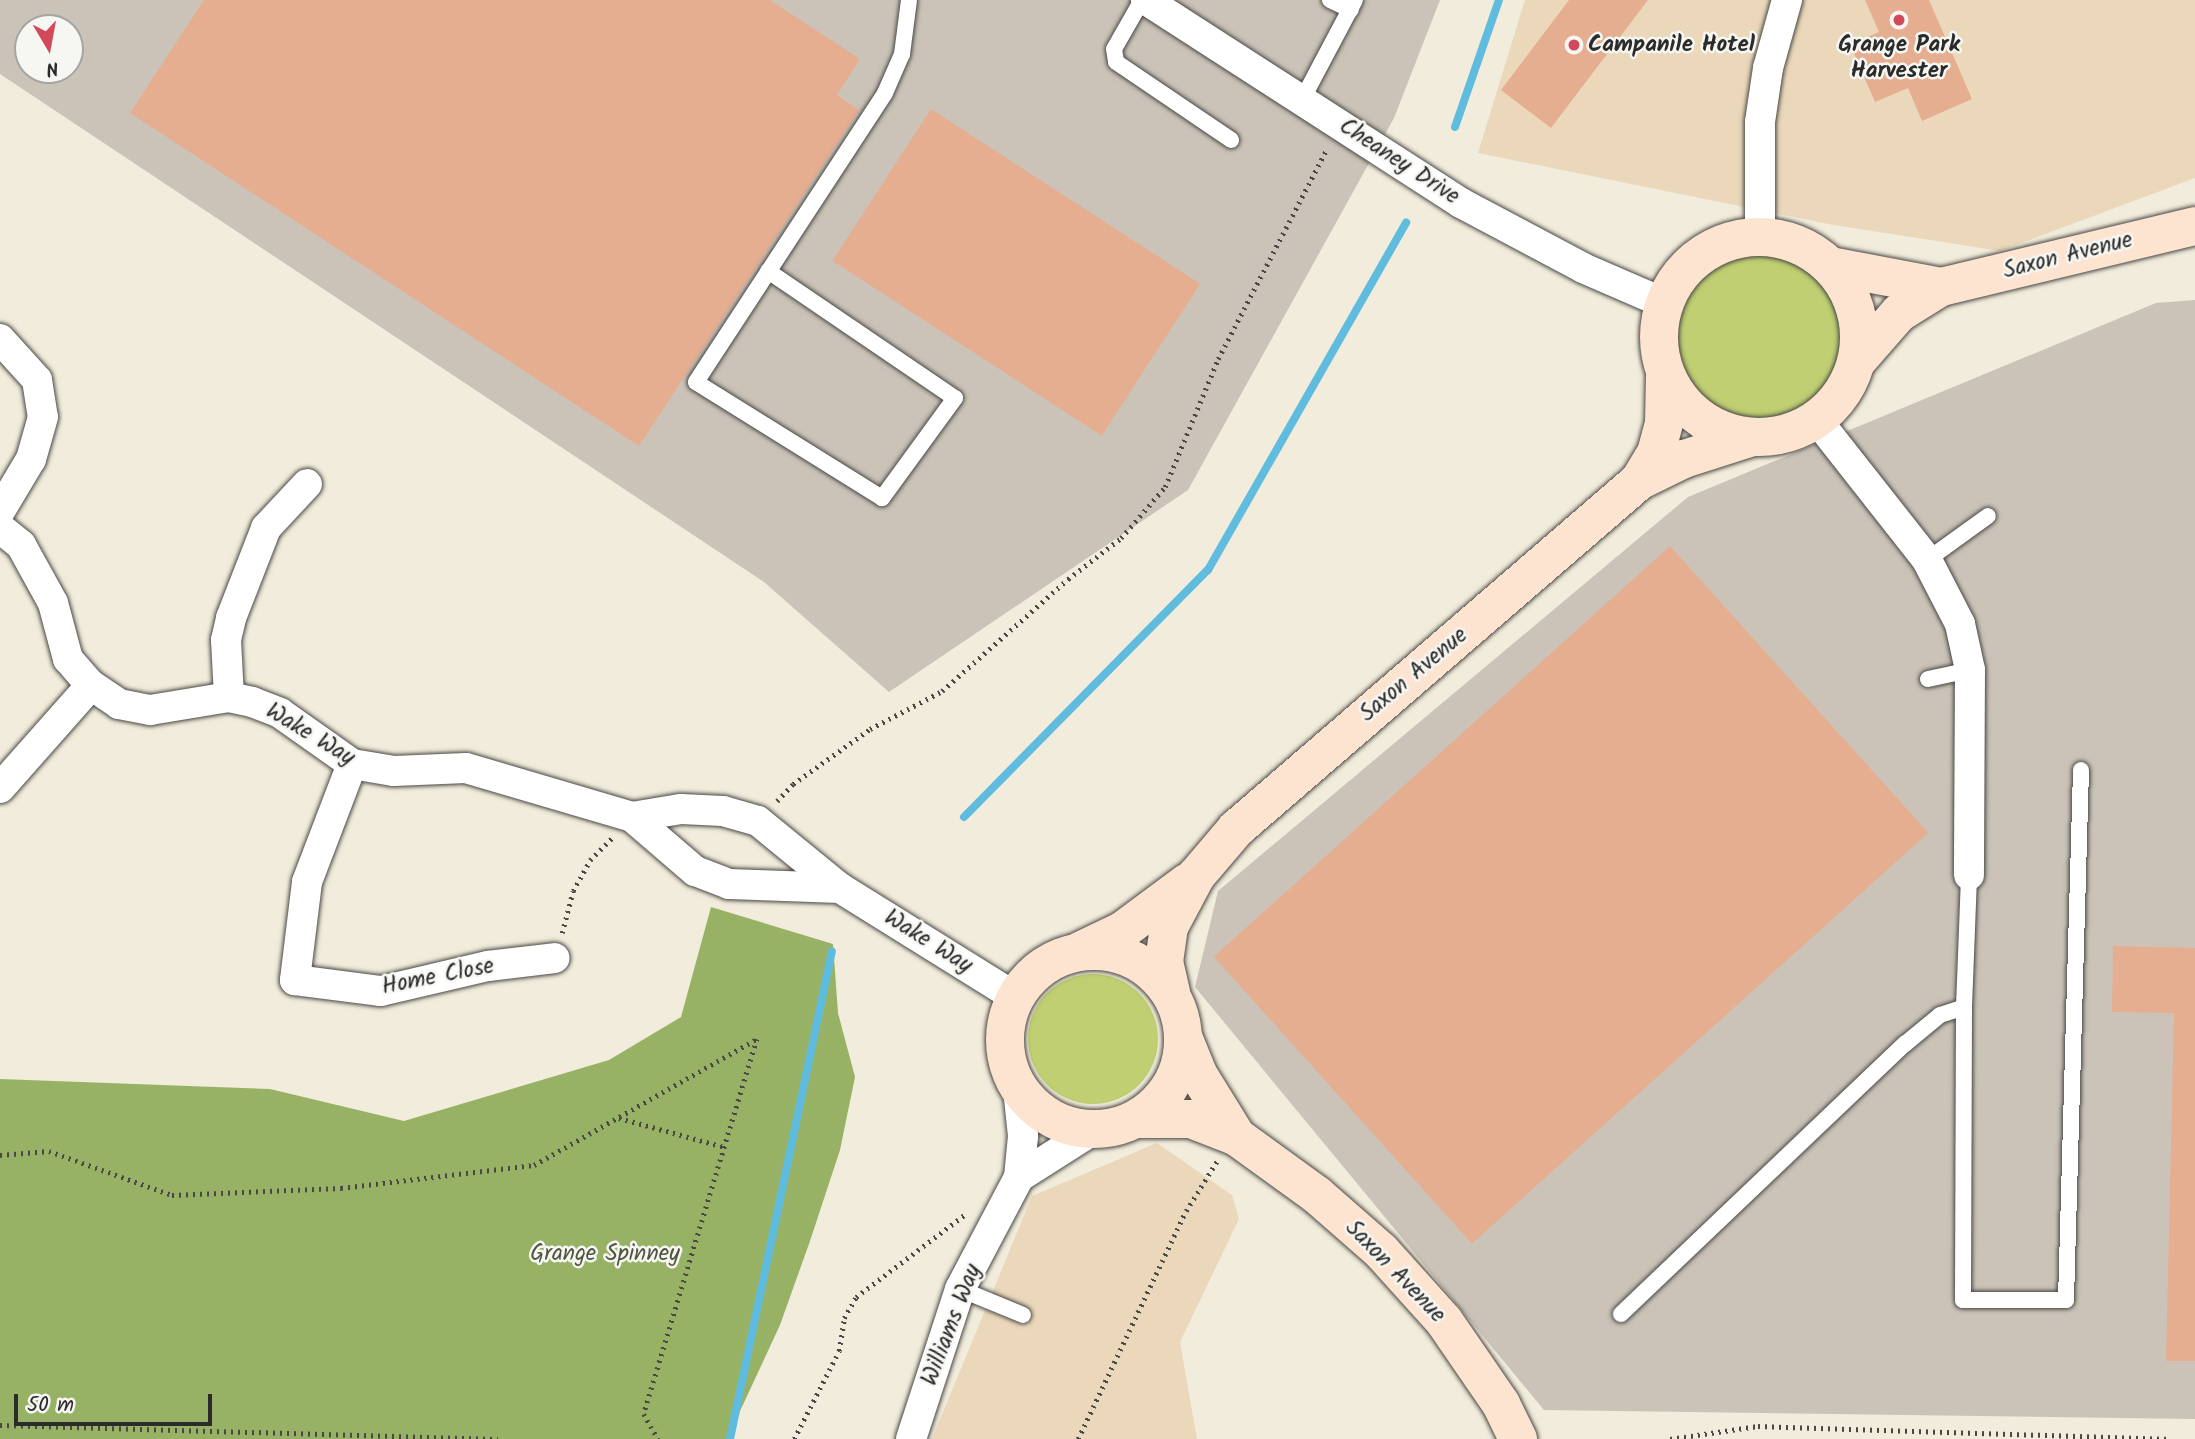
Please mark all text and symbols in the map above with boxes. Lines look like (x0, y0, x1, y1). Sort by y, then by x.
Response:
marker: Grange Park Harvester (1891, 12, 1907, 28)
north arrow (14, 14, 84, 84)
place label: Campanile Hotel (1588, 31, 1755, 59)
place label: Grange Park Harvester (1838, 31, 1960, 85)
marker: Campanile Hotel (1566, 37, 1582, 53)
text: N (44, 52, 61, 84)
street label: Cheaney Drive (1334, 113, 1464, 211)
street label: Saxon Avenue (2000, 227, 2136, 285)
street label: Saxon Avenue (1354, 622, 1474, 728)
street label: Wake Way (261, 698, 359, 772)
street label: Wake Way (879, 904, 977, 980)
street label: Home Close (380, 953, 496, 1001)
street label: Saxon Avenue (1339, 1215, 1451, 1329)
park label: Grange Spinney (530, 1240, 680, 1268)
street label: Williams Way (916, 1260, 988, 1390)
scale bar (18, 1380, 215, 1424)
text: 50 m (27, 1389, 74, 1422)

